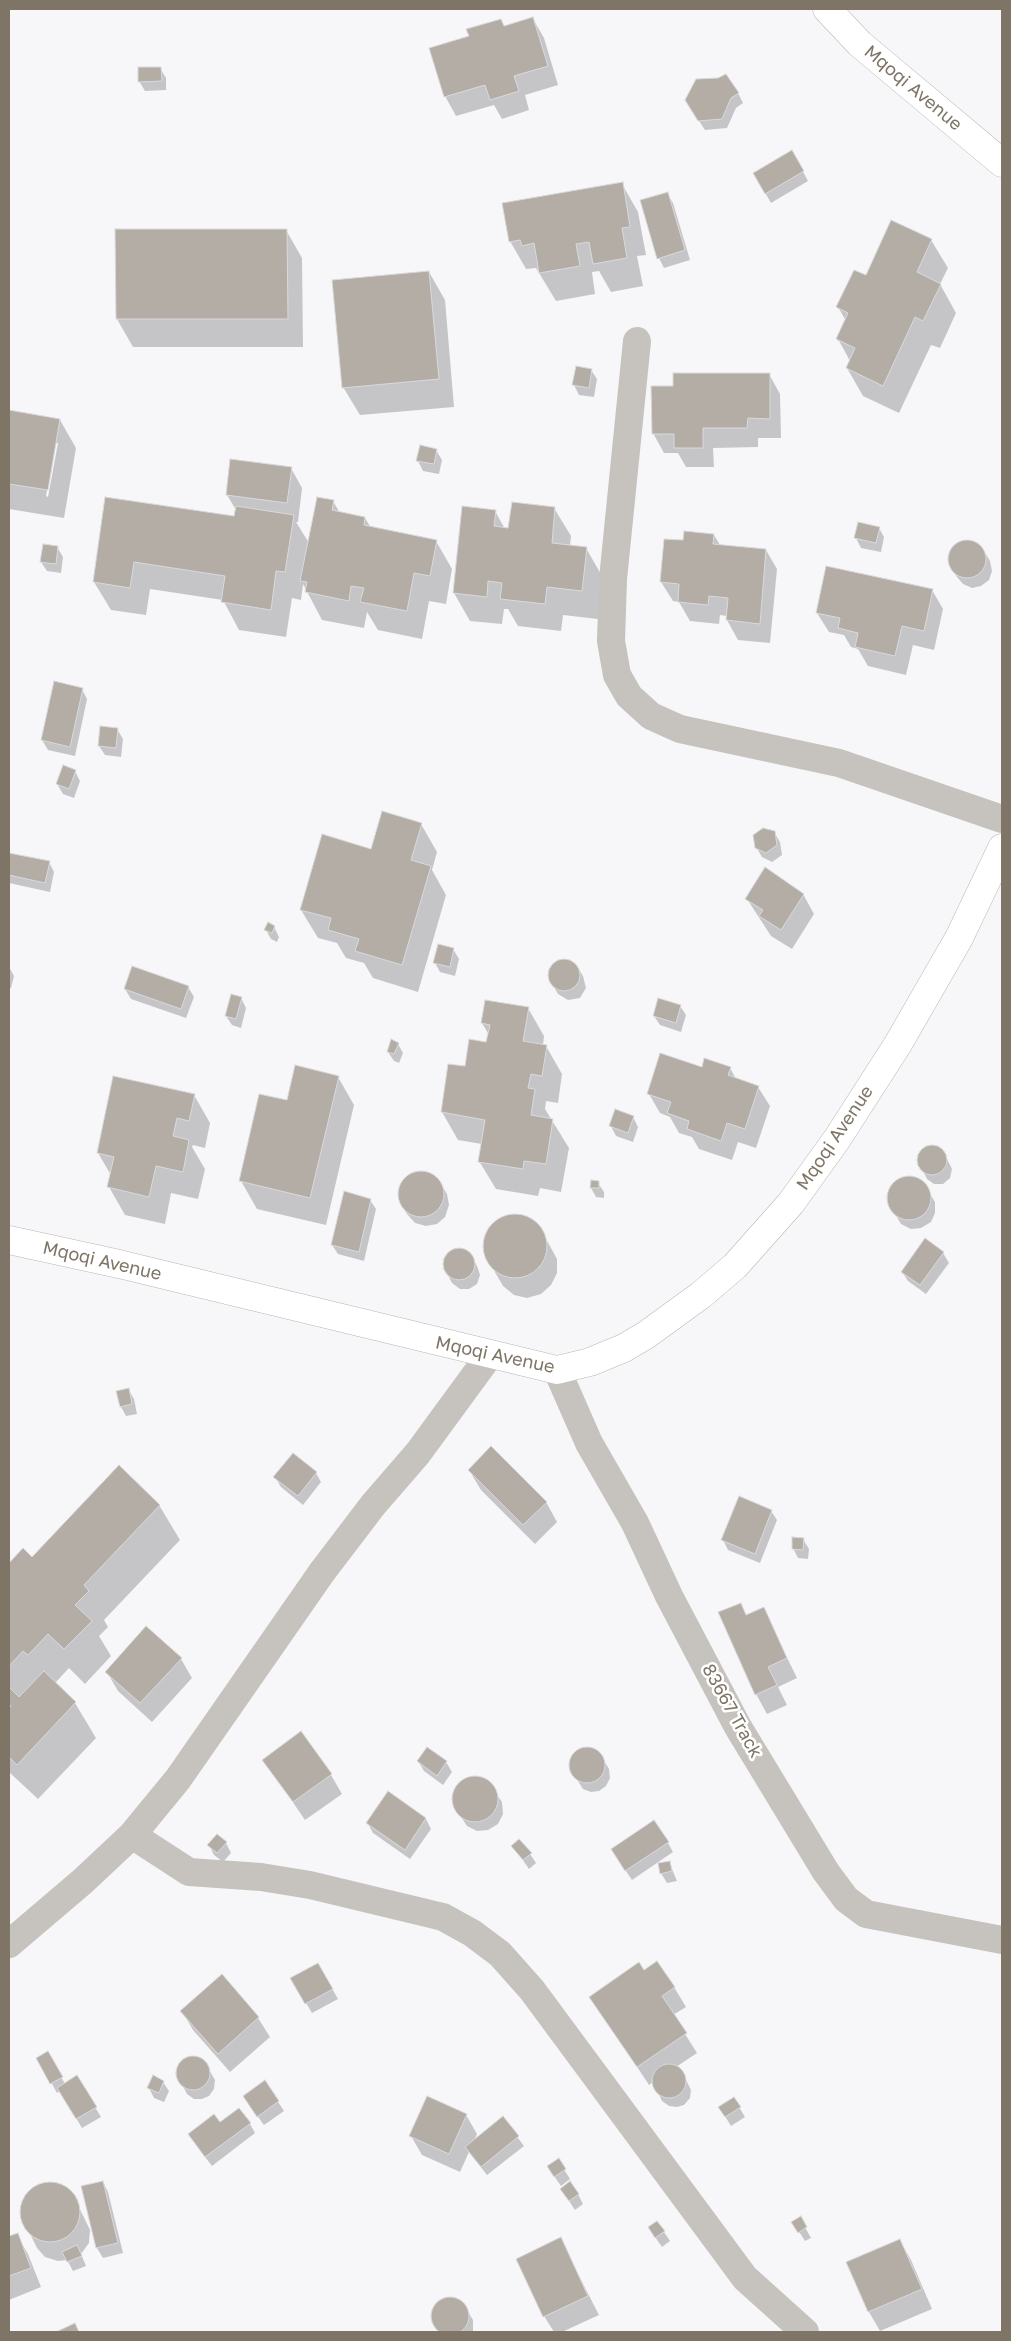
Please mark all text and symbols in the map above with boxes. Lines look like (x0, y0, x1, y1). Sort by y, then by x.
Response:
street label: Mqoqi Avenue (860, 41, 966, 135)
street label: Mqoqi Avenue (792, 1082, 878, 1194)
street label: Mqoqi Avenue (40, 1237, 164, 1285)
street label: Mqoqi Avenue (433, 1332, 557, 1378)
street label: 83667 Track (697, 1660, 767, 1762)

